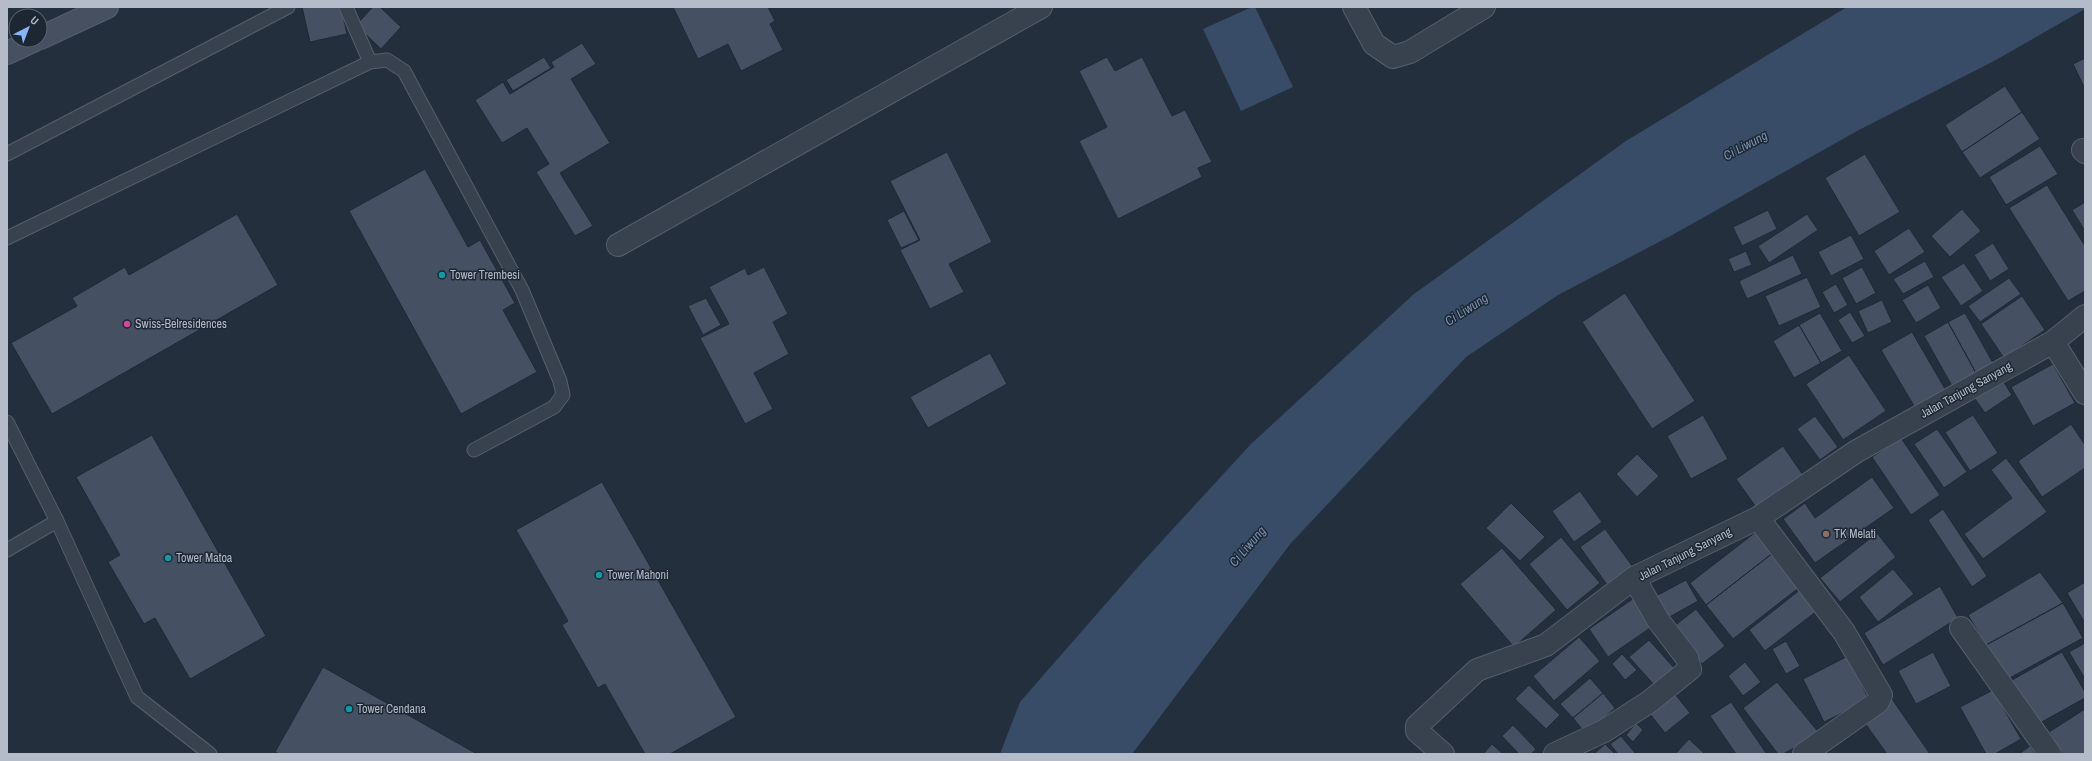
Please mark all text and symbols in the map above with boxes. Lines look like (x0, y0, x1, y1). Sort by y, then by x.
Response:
north arrow (8, 8, 48, 48)
text: U (28, 13, 42, 28)
water label: Ci Liwung (1720, 127, 1770, 164)
place label: Tower Trembesi (450, 267, 520, 283)
marker: Tower Trembesi (437, 270, 447, 280)
water label: Ci Liwung (1442, 289, 1491, 330)
place label: Swiss-Belresidences (135, 316, 227, 332)
marker: Swiss-Belresidences (122, 319, 132, 329)
street label: Jalan Tanjung Sanyang (1917, 358, 2015, 422)
water label: Ci Liwung (1225, 523, 1270, 570)
street label: Jalan Tanjung Sanyang (1636, 523, 1735, 584)
place label: TK Melati (1834, 526, 1876, 542)
marker: TK Melati (1821, 529, 1831, 539)
place label: Tower Matoa (176, 550, 233, 566)
marker: Tower Matoa (163, 553, 173, 563)
place label: Tower Mahoni (607, 567, 669, 583)
marker: Tower Mahoni (594, 570, 604, 580)
place label: Tower Cendana (357, 701, 426, 717)
marker: Tower Cendana (344, 704, 354, 714)

